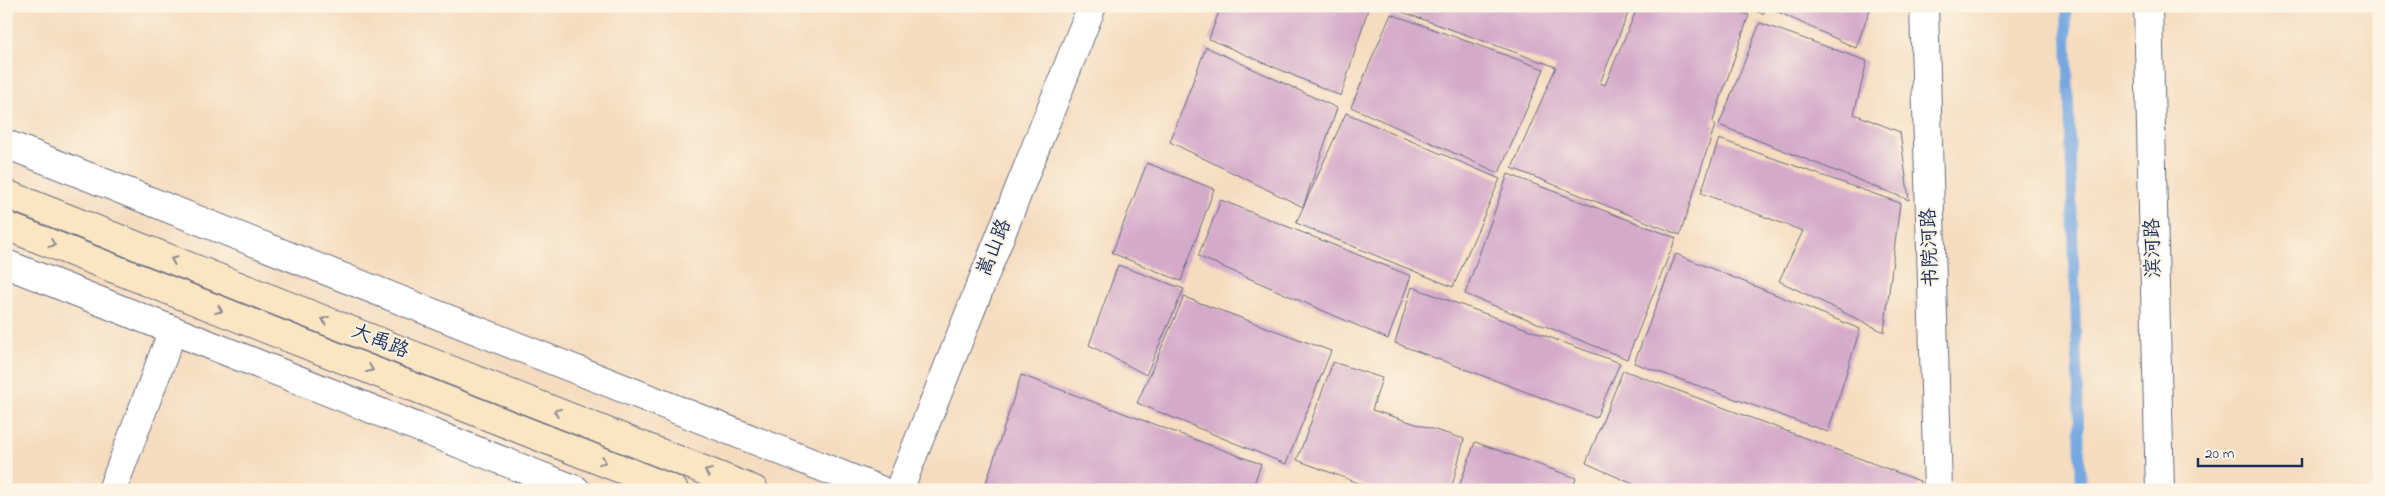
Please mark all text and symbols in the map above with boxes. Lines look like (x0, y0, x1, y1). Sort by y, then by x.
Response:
street label: 书院河路 (1915, 207, 1947, 288)
street label: 嵩山路 (970, 214, 1020, 281)
street label: 滨河路 (2139, 217, 2169, 278)
one-way arrow (47, 238, 55, 248)
one-way arrow (170, 256, 178, 266)
one-way arrow (214, 304, 223, 314)
one-way arrow (321, 316, 330, 326)
street label: 大禹路 (347, 317, 414, 367)
one-way arrow (365, 363, 374, 374)
one-way arrow (553, 408, 562, 418)
scale bar (2198, 436, 2301, 468)
text: 20 m (2205, 443, 2235, 465)
one-way arrow (598, 456, 606, 466)
one-way arrow (704, 468, 713, 478)

